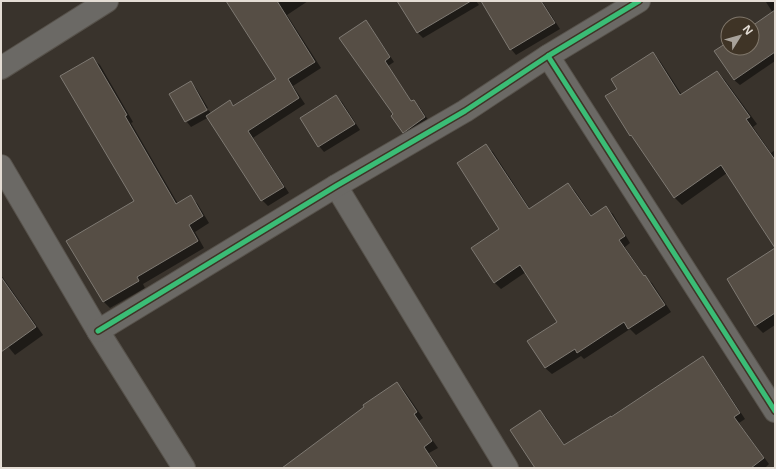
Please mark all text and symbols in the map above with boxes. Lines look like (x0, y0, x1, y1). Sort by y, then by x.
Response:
north arrow (720, 16, 760, 56)
text: N (740, 22, 757, 38)

